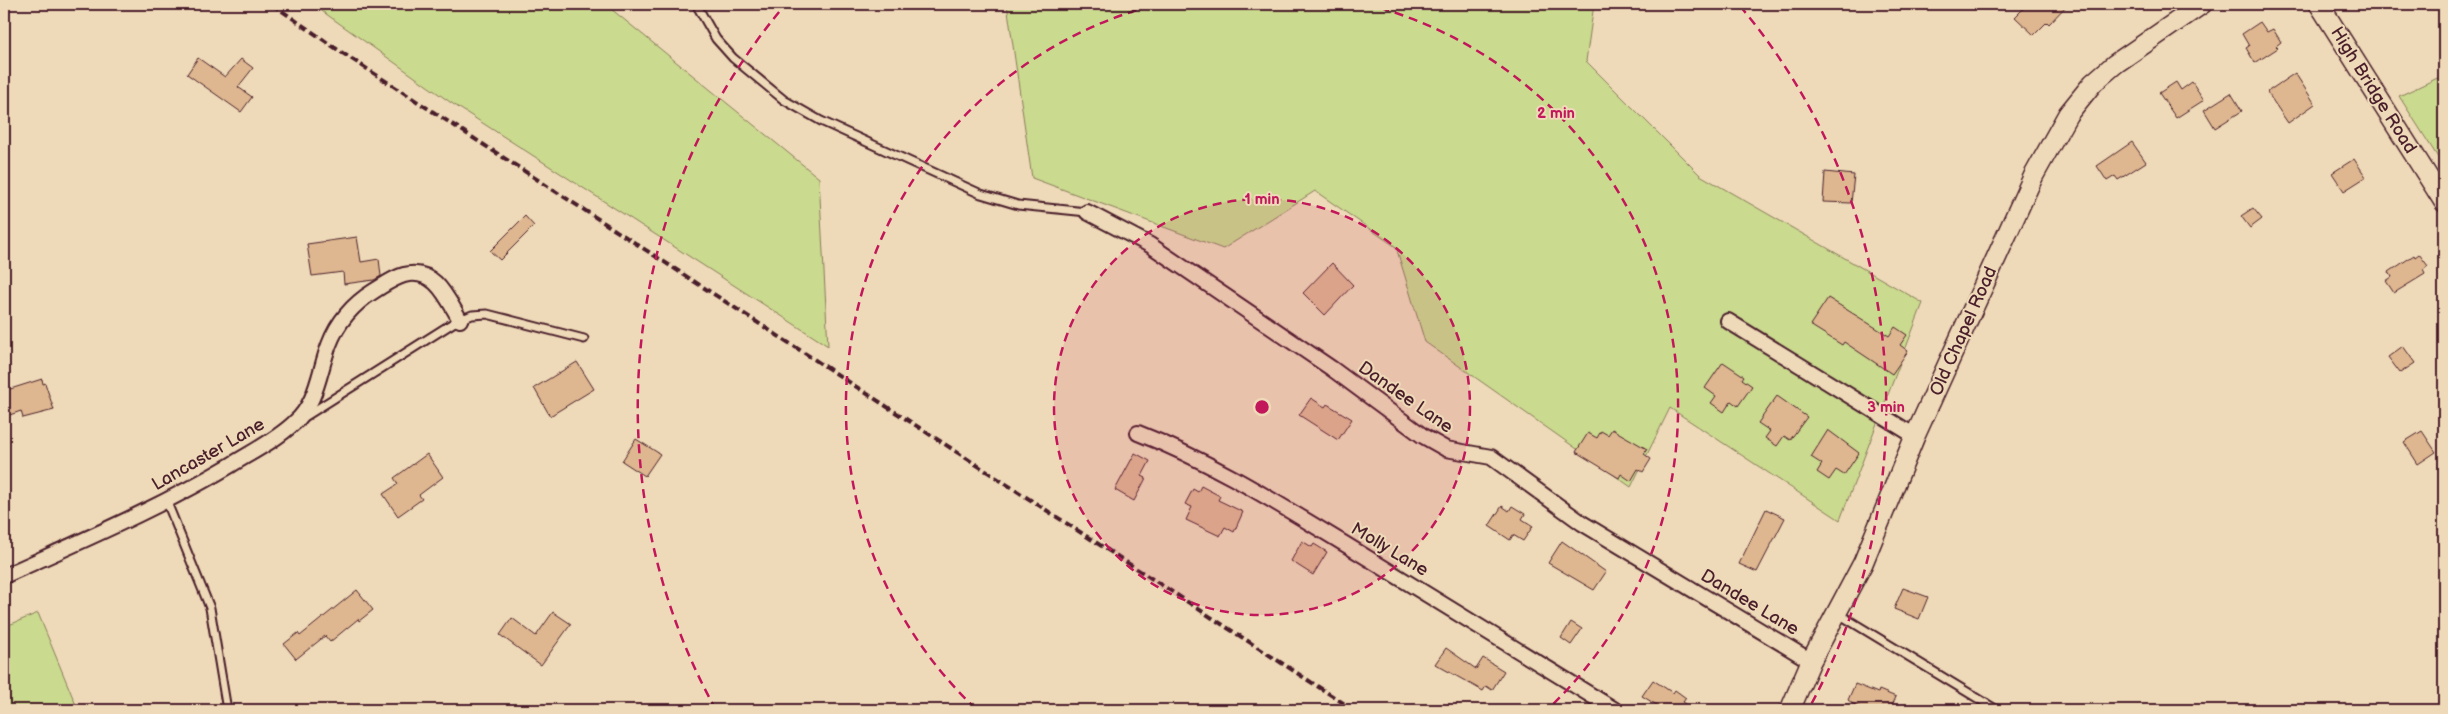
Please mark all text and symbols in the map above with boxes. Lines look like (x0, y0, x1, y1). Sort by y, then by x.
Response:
street label: High Bridge Road (2326, 23, 2421, 157)
text: 2 min (1537, 104, 1575, 123)
text: 1 min (1244, 190, 1280, 209)
street label: Old Chapel Road (1926, 263, 2001, 399)
street label: Dandee Lane (1354, 357, 1457, 438)
centre of rings (1253, 398, 1271, 416)
text: 3 min (1867, 398, 1905, 417)
street label: Lancaster Lane (148, 414, 269, 495)
street label: Molly Lane (1347, 518, 1432, 581)
street label: Dandee Lane (1697, 565, 1803, 640)

